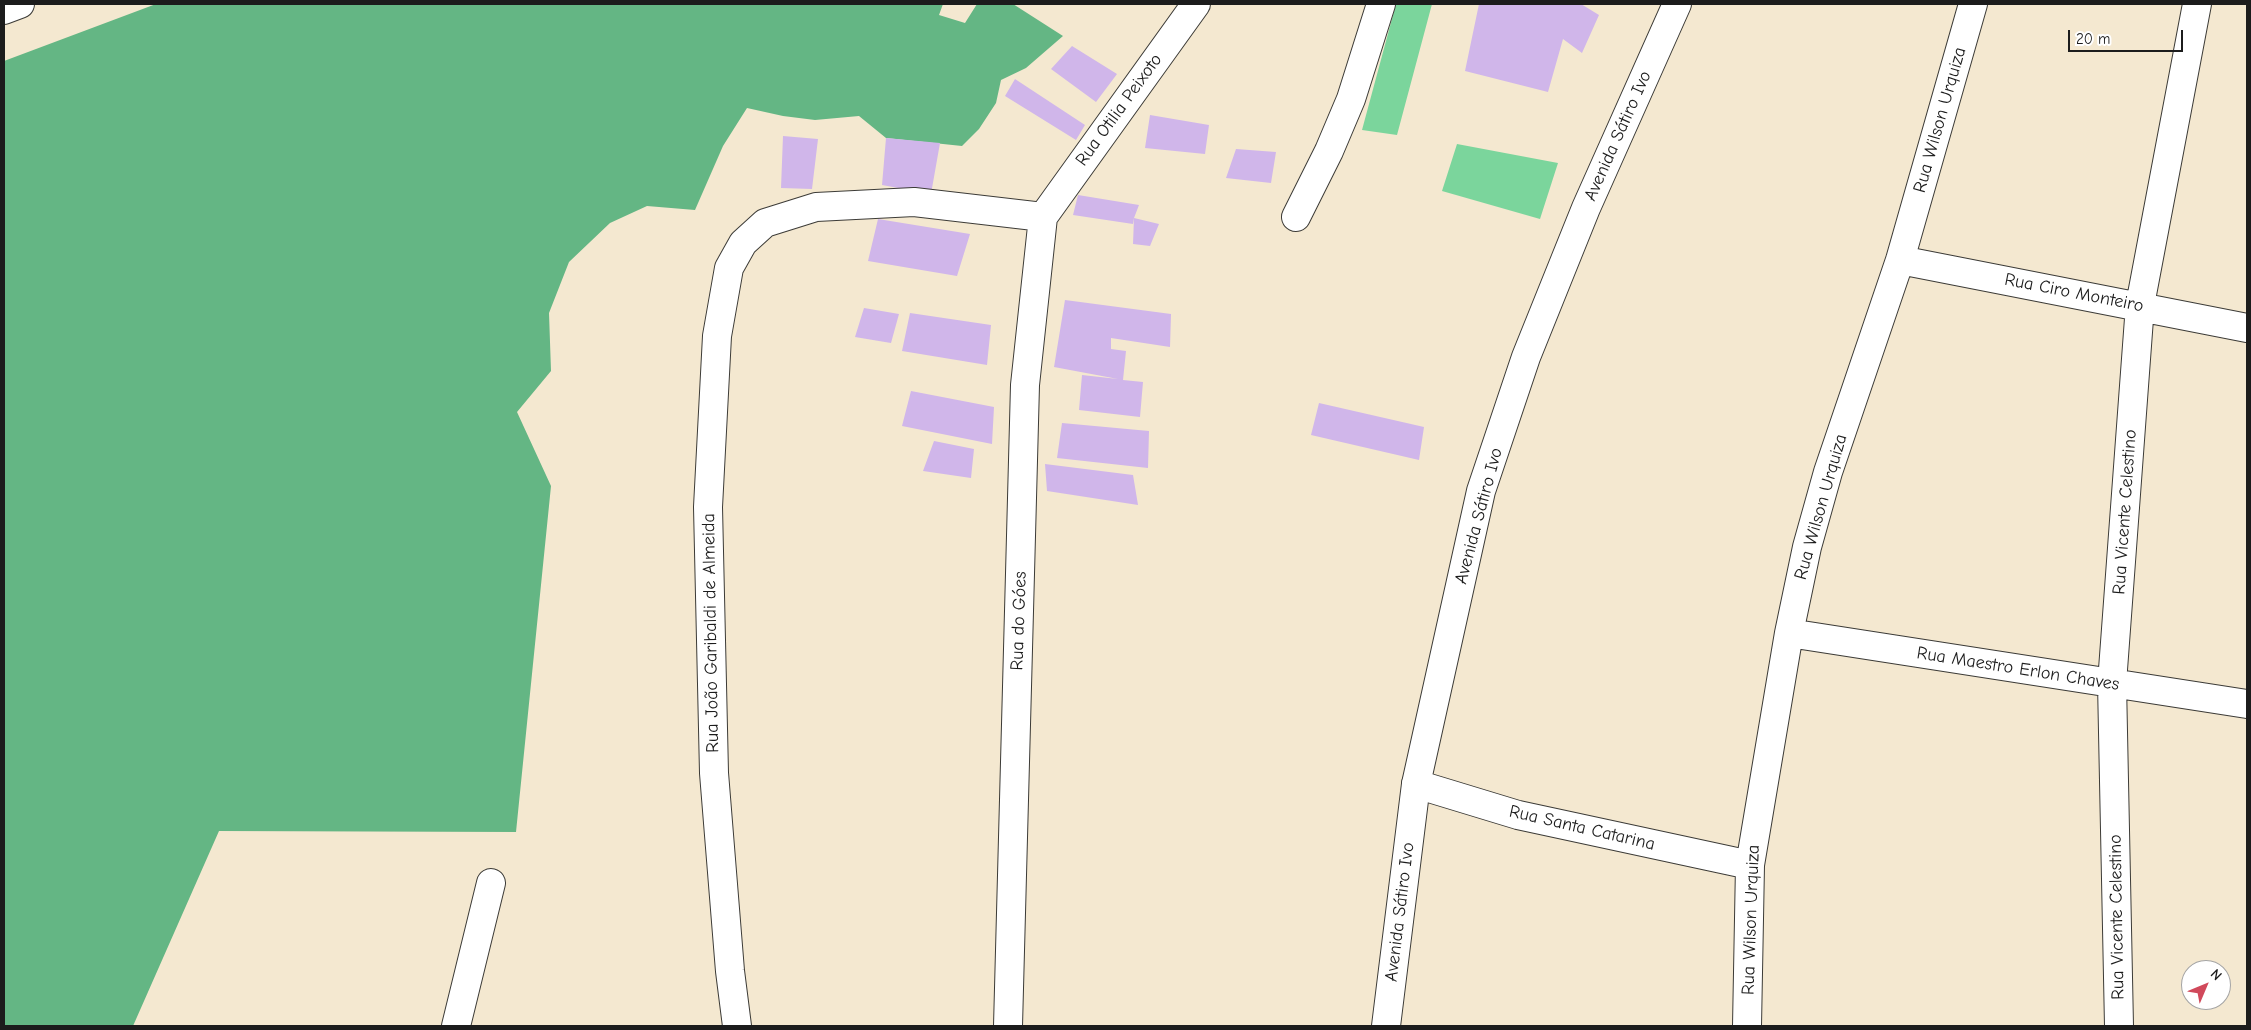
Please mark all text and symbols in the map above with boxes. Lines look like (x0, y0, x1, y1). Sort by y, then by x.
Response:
scale bar (2071, 20, 2186, 52)
text: 20 m (2076, 30, 2110, 48)
street label: Rua Wilson Urquiza (1909, 45, 1971, 195)
street label: Rua Otilia Peixoto (1071, 50, 1167, 170)
street label: Avenida Sátiro Ivo (1580, 68, 1656, 204)
street label: Rua Ciro Monteiro (2003, 269, 2145, 317)
street label: Rua Vicente Celestino (2108, 429, 2142, 595)
street label: Rua Wilson Urquiza (1790, 432, 1852, 582)
street label: Avenida Sátiro Ivo (1450, 446, 1508, 586)
street label: Rua João Garibaldi de Almeida (698, 513, 724, 753)
street label: Rua do Góes (1006, 571, 1032, 671)
street label: Rua Maestro Erlon Chaves (1915, 642, 2121, 696)
street label: Rua Santa Catarina (1507, 801, 1657, 855)
street label: Rua Vicente Celestino (2105, 834, 2129, 1000)
street label: Avenida Sátiro Ivo (1381, 841, 1419, 983)
street label: Rua Wilson Urquiza (1738, 845, 1764, 995)
north arrow (2181, 960, 2231, 1010)
text: N (2207, 965, 2225, 984)

